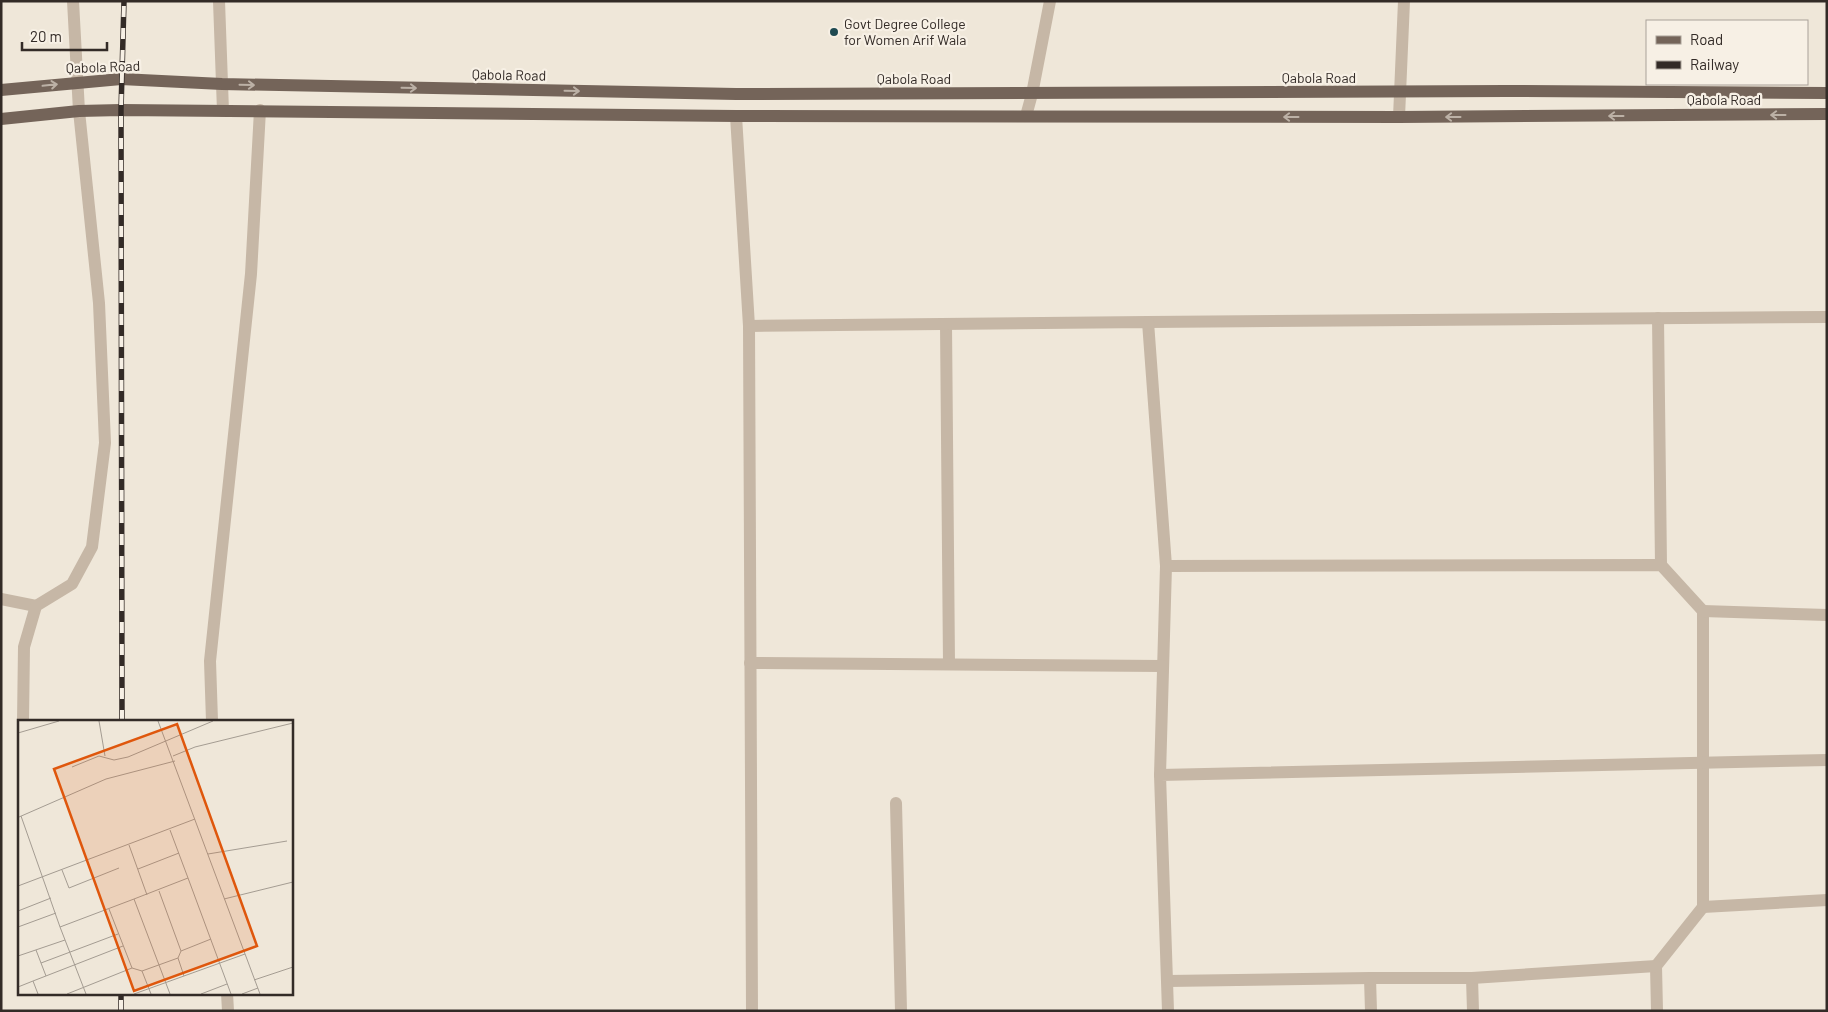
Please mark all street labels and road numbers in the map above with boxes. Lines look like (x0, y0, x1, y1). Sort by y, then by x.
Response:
street label: Qabola Road (65, 57, 140, 76)
street label: Qabola Road (472, 65, 546, 84)
street label: Qabola Road (1282, 69, 1356, 86)
street label: Qabola Road (877, 70, 951, 87)
street label: Qabola Road (1687, 91, 1761, 108)

